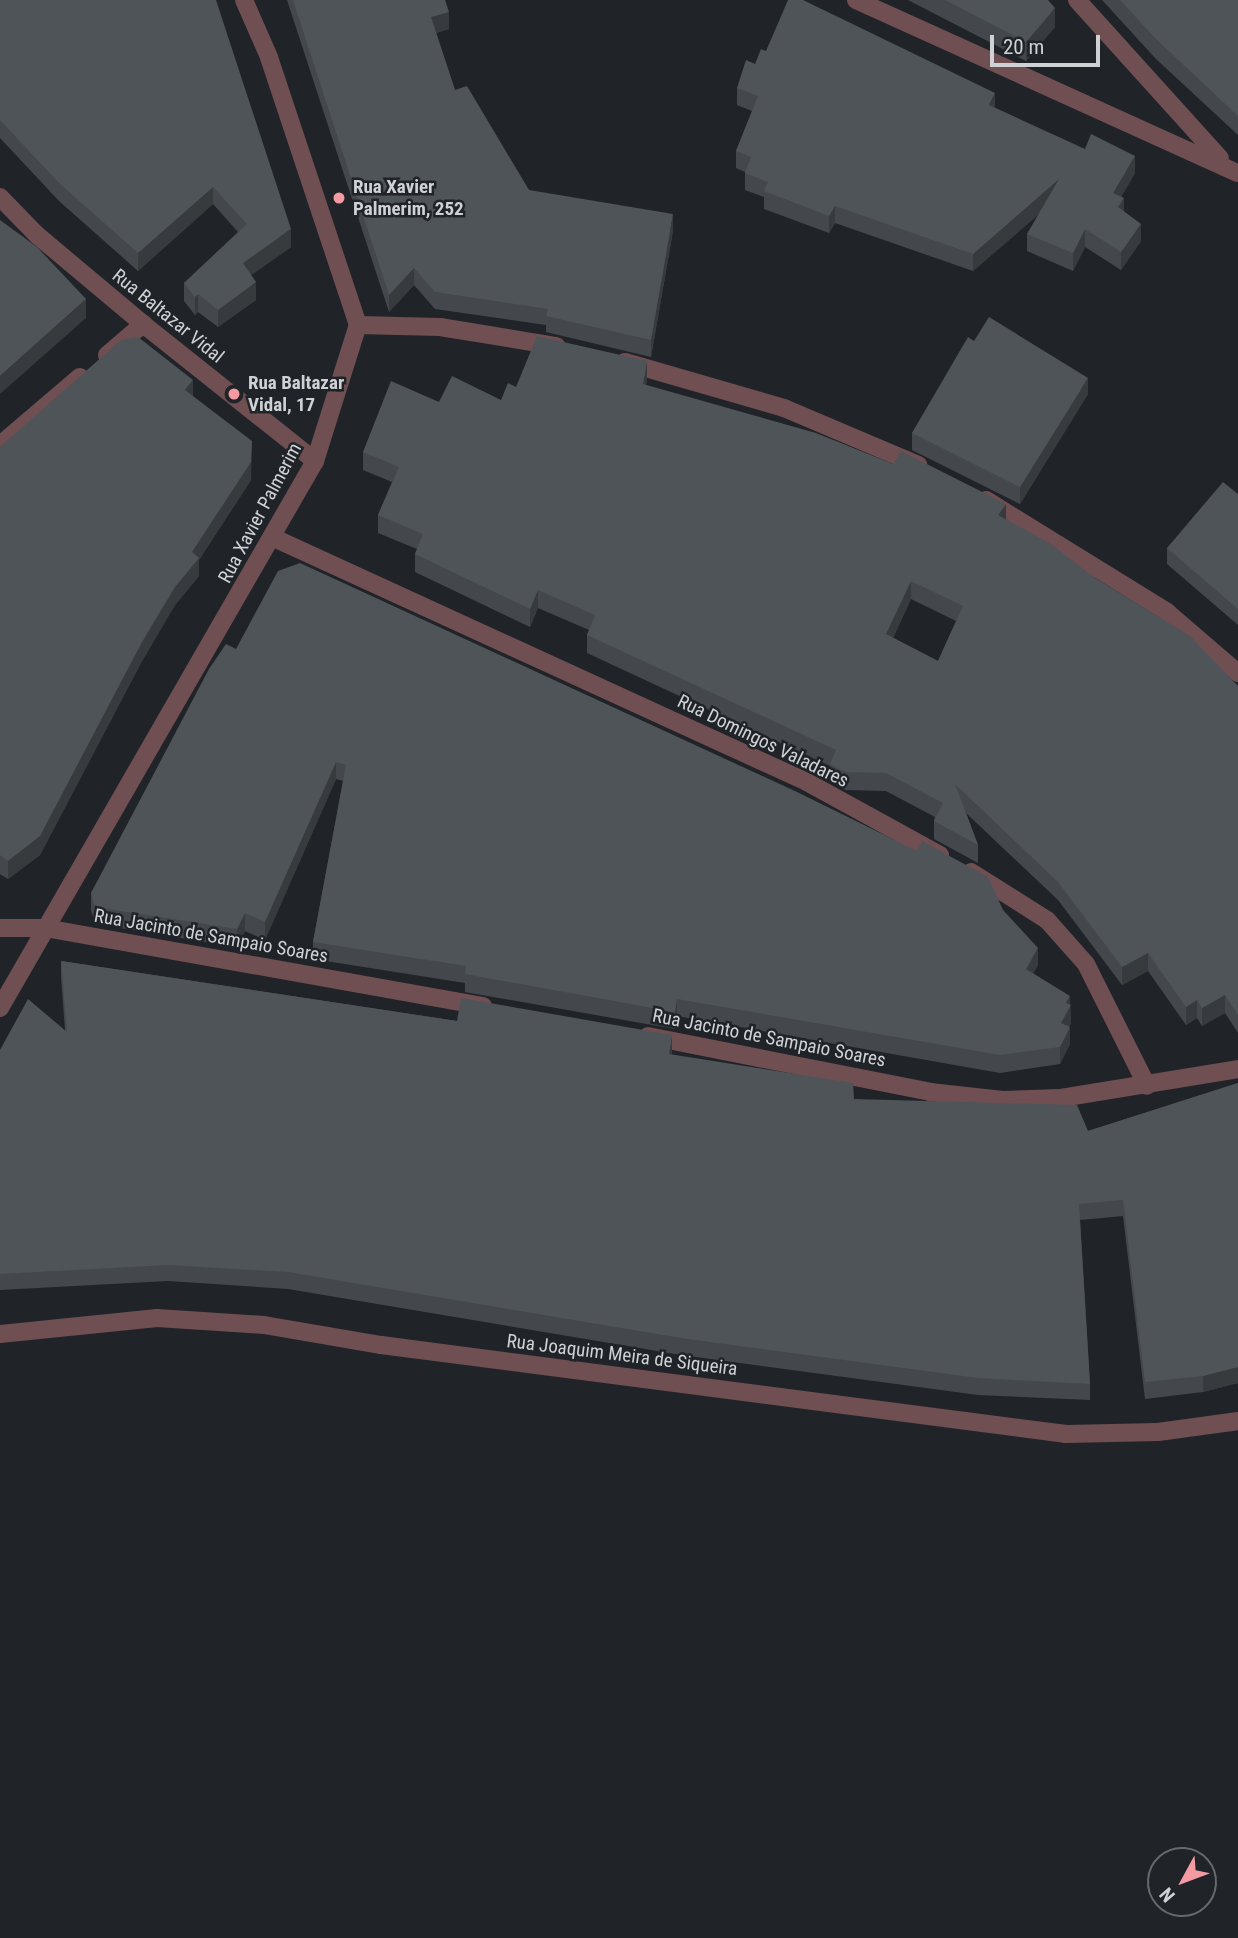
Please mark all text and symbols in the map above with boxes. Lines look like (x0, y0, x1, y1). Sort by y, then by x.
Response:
scale bar (993, 21, 1103, 65)
text: 20 m (1003, 35, 1044, 59)
place label: Rua Xavier Palmerim, 252 (353, 176, 464, 220)
marker: Rua Xavier Palmerim, 252 (331, 190, 347, 206)
street label: Rua Baltazar Vidal (108, 264, 228, 368)
place label: Rua Baltazar Vidal, 17 (248, 372, 344, 416)
marker: Rua Baltazar Vidal, 17 (226, 386, 242, 402)
street label: Rua Xavier Palmerim (213, 439, 307, 587)
street label: Rua Domingos Valadares (674, 690, 852, 792)
street label: Rua Jacinto de Sampaio Soares (92, 904, 330, 968)
street label: Rua Jacinto de Sampaio Soares (650, 1004, 888, 1072)
street label: Rua Joaquim Meira de Siqueira (505, 1330, 739, 1380)
north arrow (1147, 1847, 1217, 1917)
text: N (1155, 1883, 1180, 1907)

